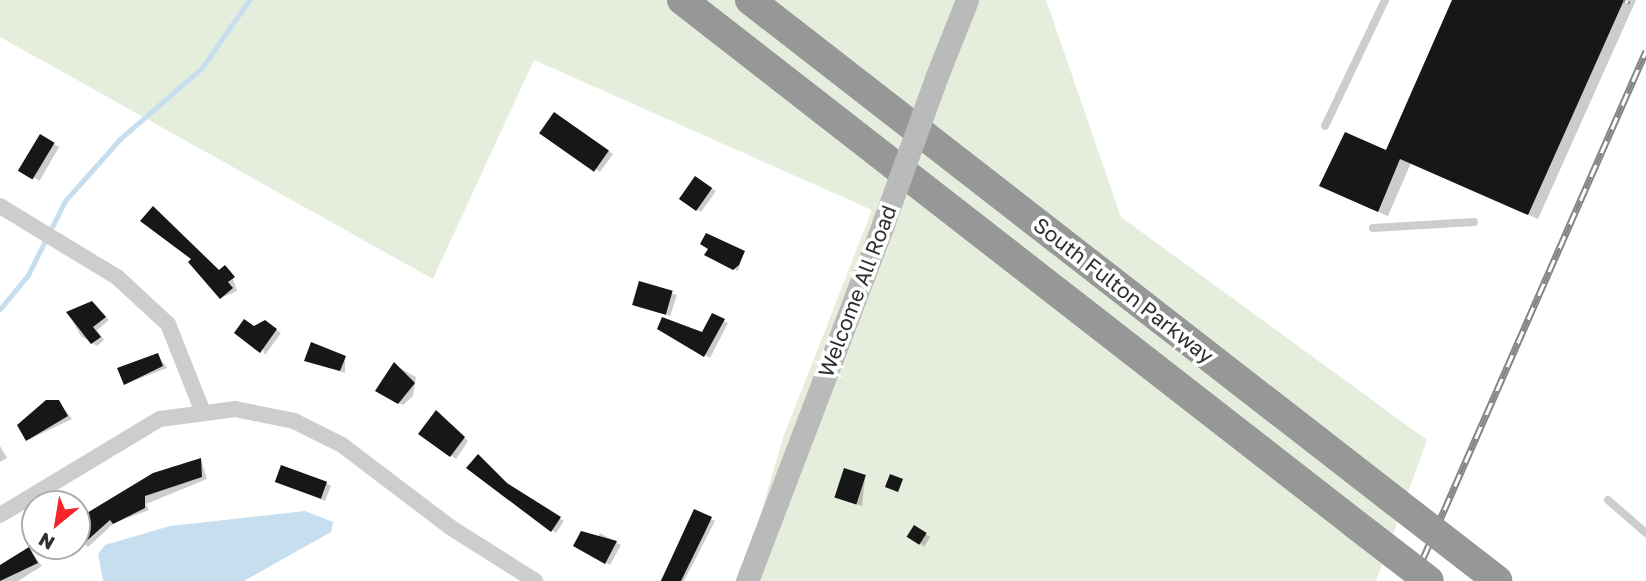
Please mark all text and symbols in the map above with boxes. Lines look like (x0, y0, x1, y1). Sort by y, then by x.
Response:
street label: Welcome All Road (813, 202, 901, 380)
street label: South Fulton Parkway (1029, 212, 1219, 368)
north arrow (21, 490, 91, 560)
text: N (34, 528, 58, 555)

